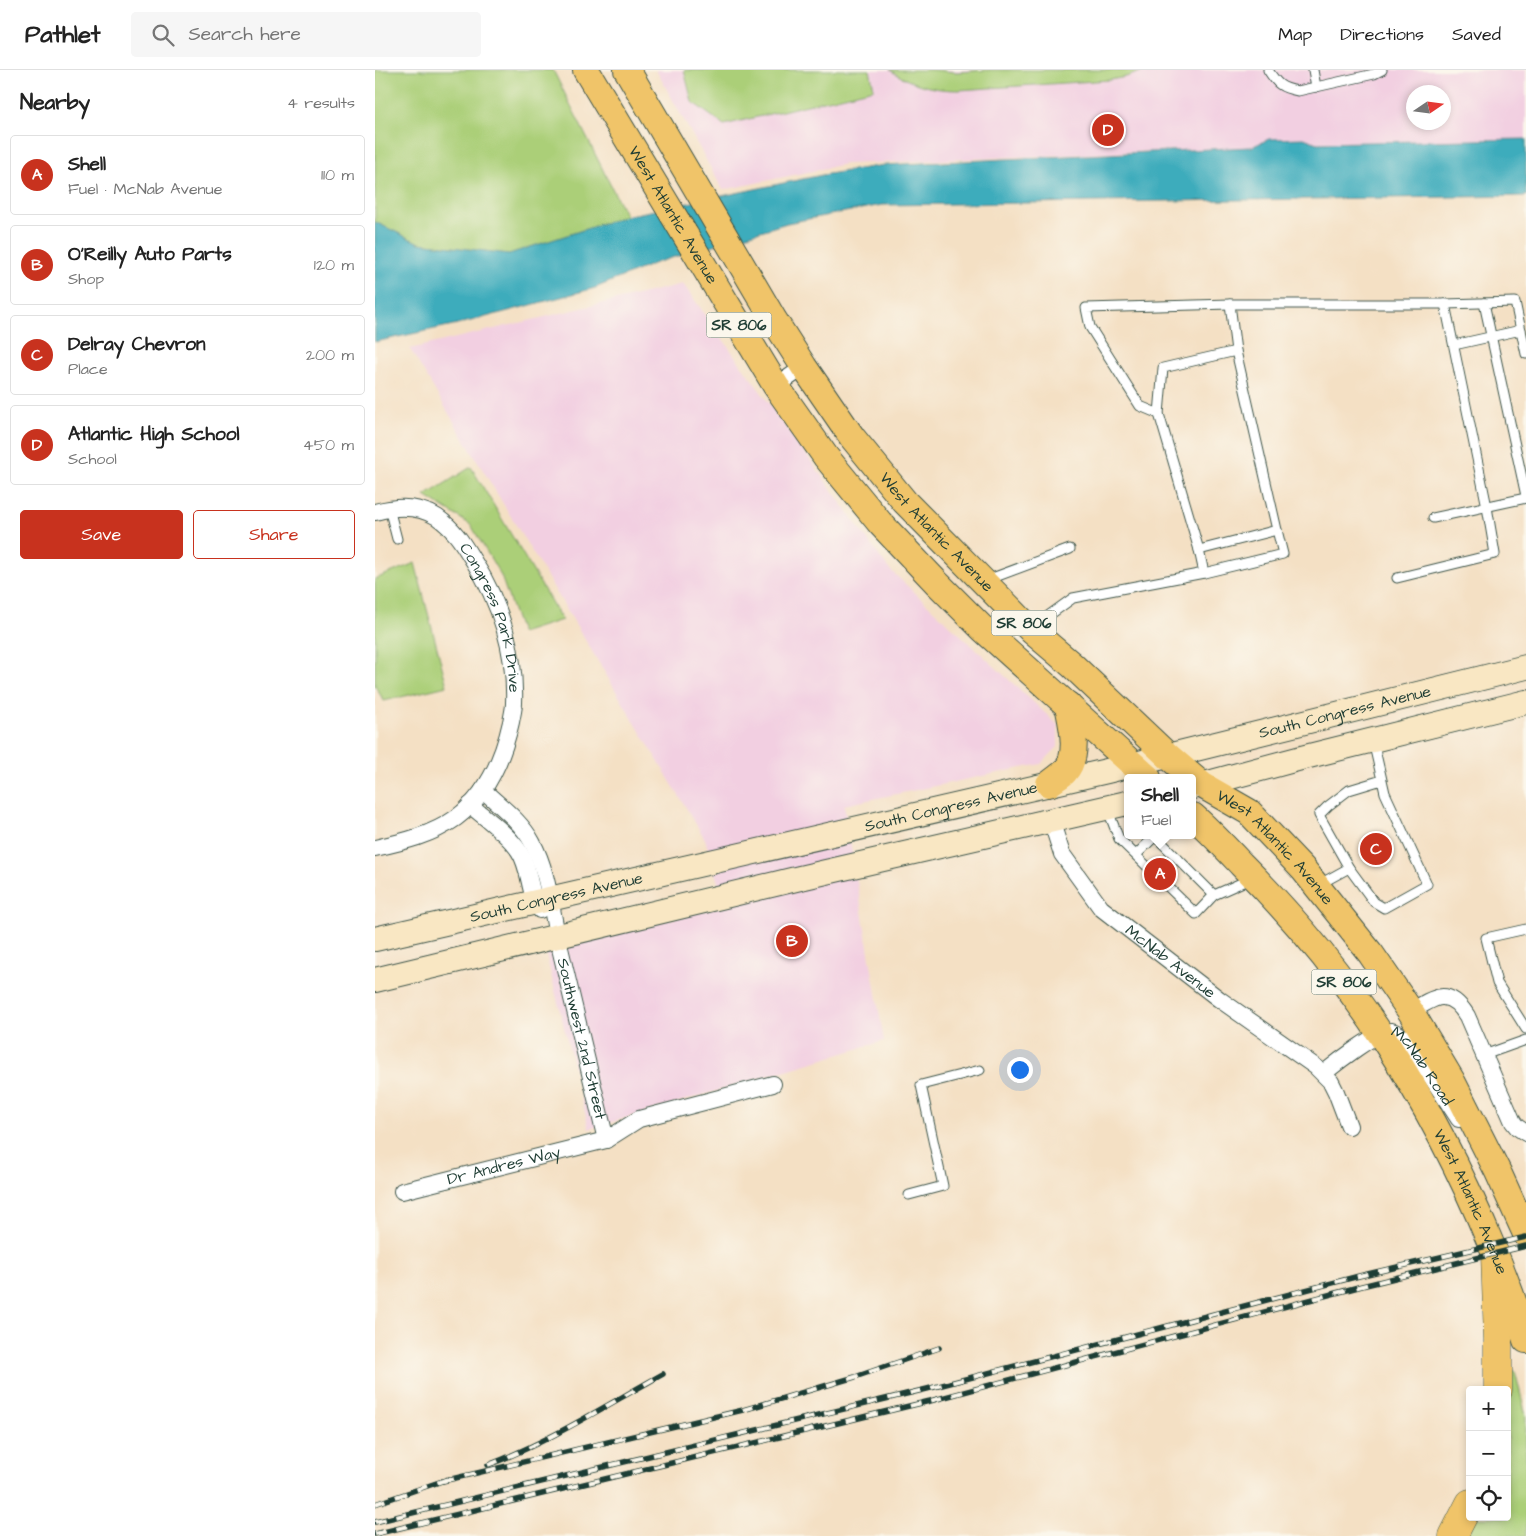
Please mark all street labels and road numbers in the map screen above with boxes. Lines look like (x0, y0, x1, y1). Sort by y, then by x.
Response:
street label: West Atlantic Avenue (623, 142, 723, 288)
road number: SR 806 (707, 312, 771, 338)
street label: West Atlantic Avenue (874, 468, 999, 597)
street label: Congress Park Drive (454, 539, 525, 693)
road number: SR 806 (991, 610, 1057, 636)
street label: South Congress Avenue (1256, 680, 1433, 744)
street label: South Congress Avenue (862, 776, 1040, 837)
street label: West Atlantic Avenue (1212, 785, 1339, 910)
street label: South Congress Avenue (468, 867, 645, 928)
street label: McNab Avenue (1121, 920, 1221, 1004)
street label: Southwest 2nd Street (552, 956, 612, 1122)
road number: SR 806 (1311, 970, 1377, 994)
street label: McNab Road (1387, 1021, 1458, 1110)
street label: West Atlantic Avenue (1428, 1125, 1513, 1278)
street label: Dr Andres Way (445, 1141, 563, 1190)

